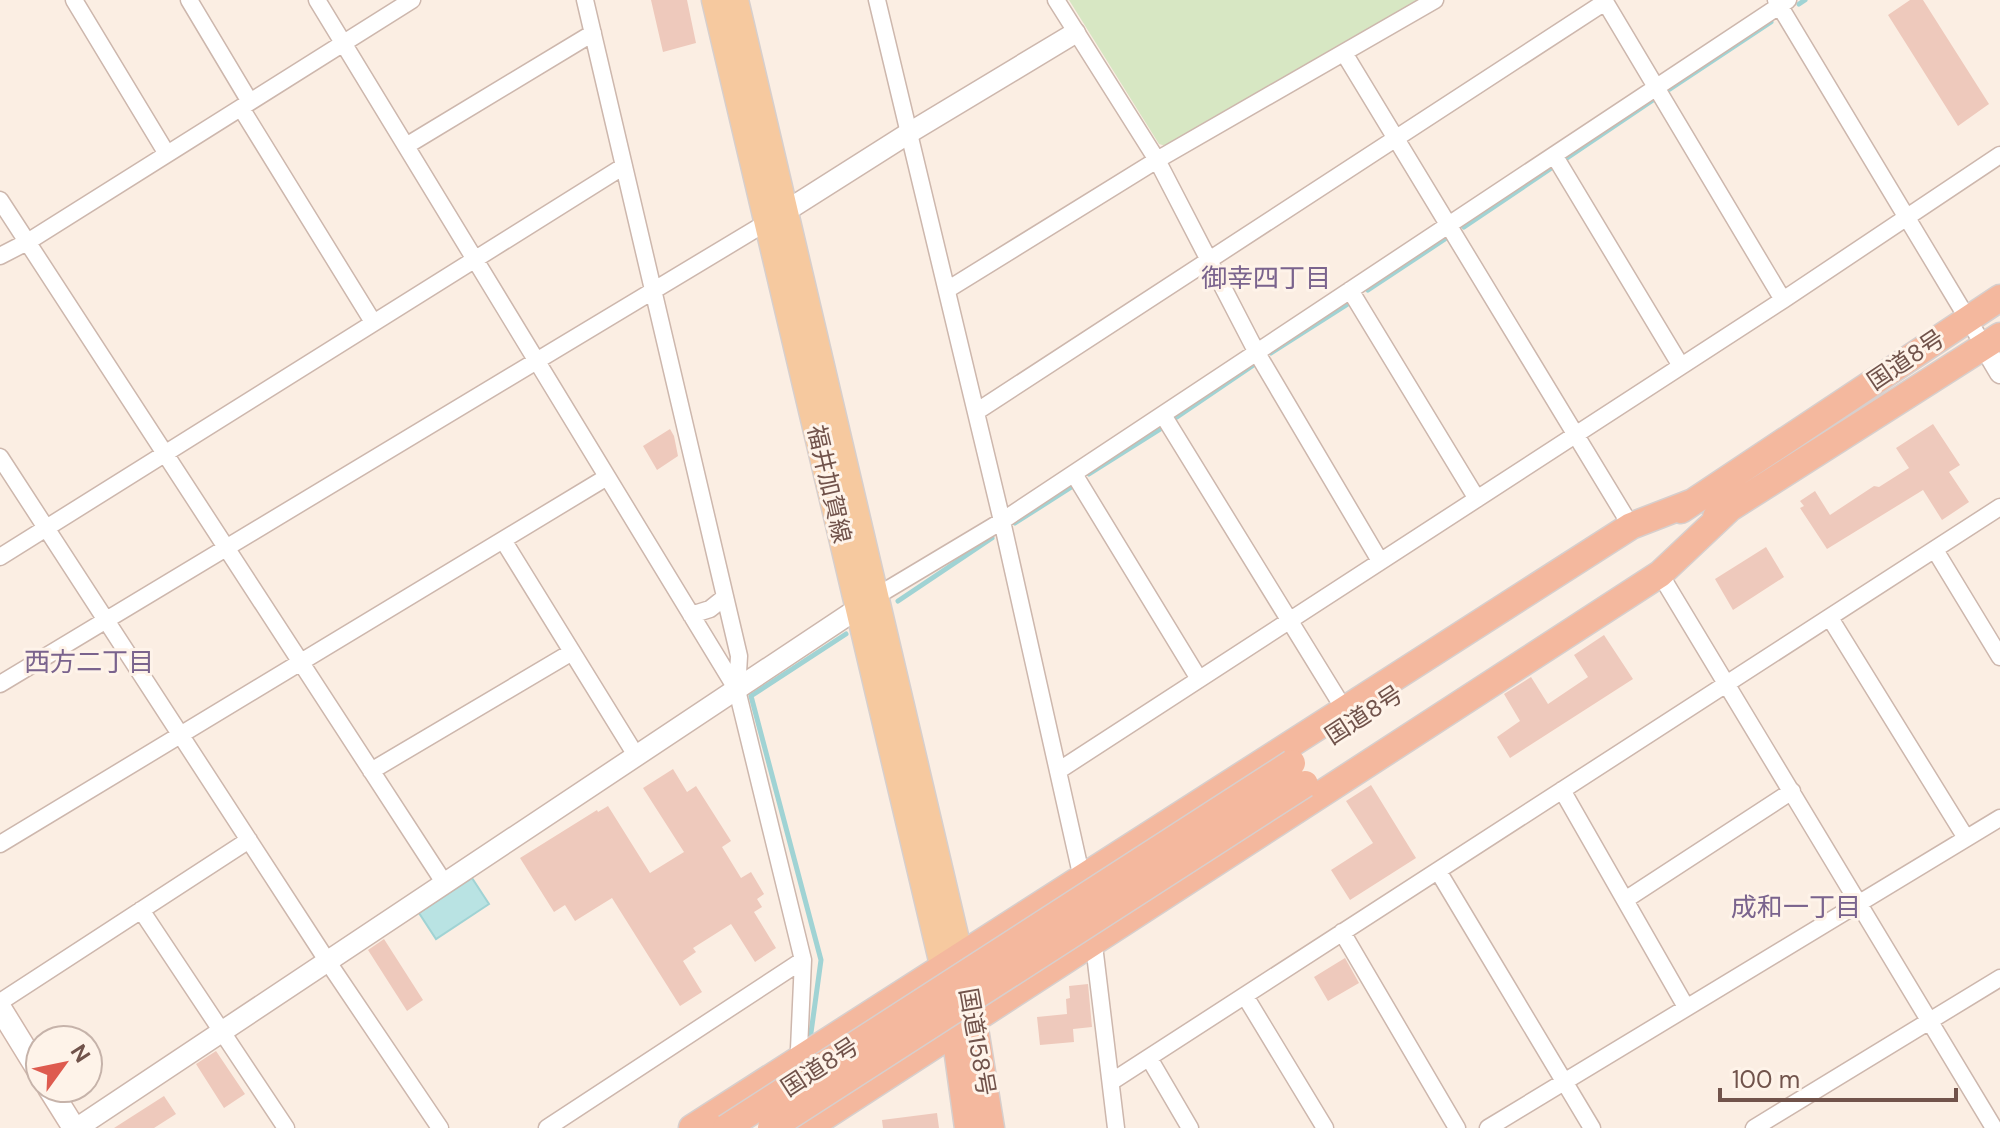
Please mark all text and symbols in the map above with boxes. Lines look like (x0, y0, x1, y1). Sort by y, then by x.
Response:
district label: 御幸四丁目 (1201, 261, 1331, 295)
street label: 国道8号 (1861, 323, 1950, 397)
street label: 福井加賀線 (801, 422, 858, 546)
district label: 西方二丁目 (24, 645, 154, 679)
street label: 国道8号 (1319, 678, 1408, 751)
district label: 成和一丁目 (1731, 890, 1861, 924)
street label: 国道158号 (953, 986, 1002, 1098)
north arrow (24, 1024, 104, 1104)
street label: 国道8号 (775, 1030, 864, 1103)
text: N (64, 1039, 97, 1068)
scale bar (1720, 1052, 1956, 1102)
text: 100 m (1732, 1064, 1800, 1095)

